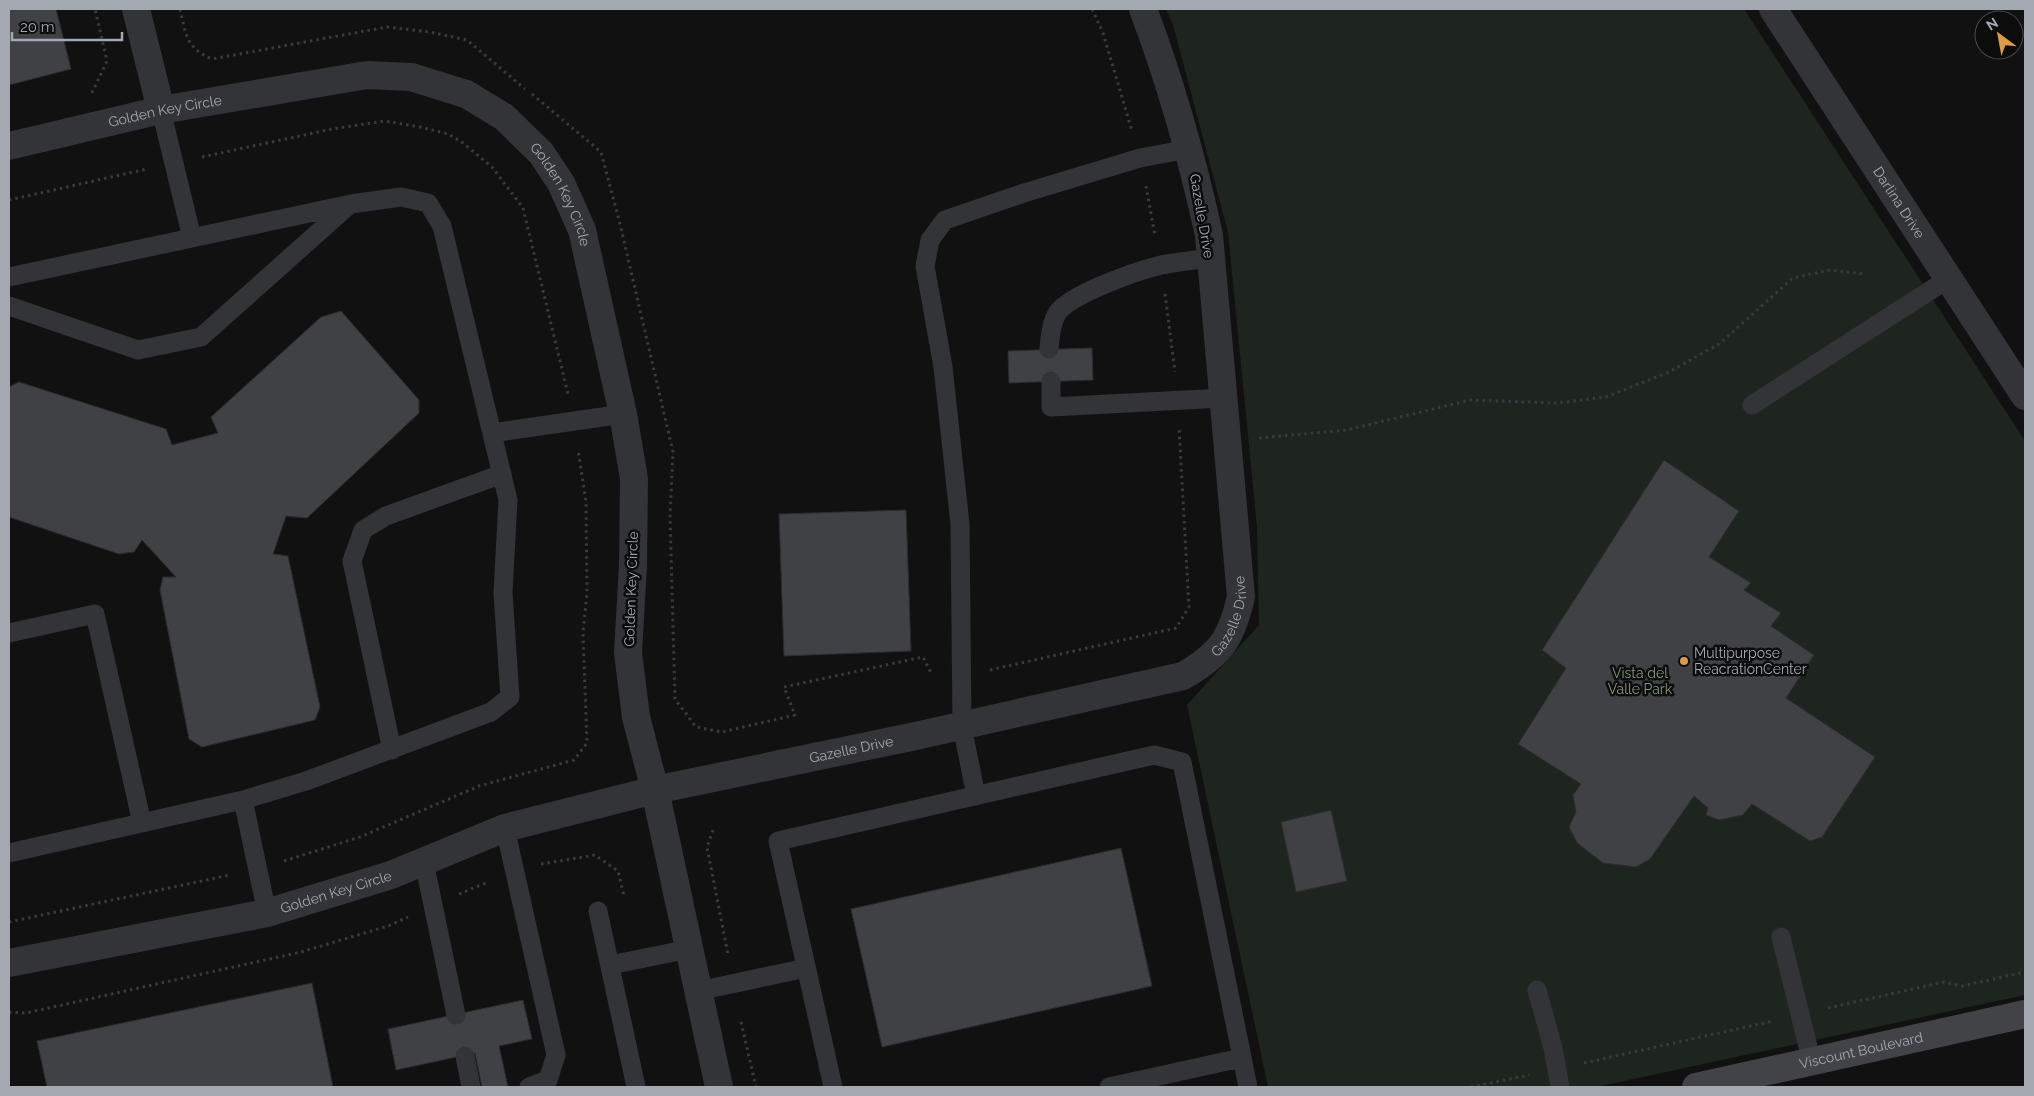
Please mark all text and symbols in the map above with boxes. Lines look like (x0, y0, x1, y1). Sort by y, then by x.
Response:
scale bar (12, 10, 122, 42)
north arrow (1974, 10, 2024, 60)
text: N (1983, 14, 2001, 34)
text: 20 m (20, 18, 55, 36)
street label: Golden Key Circle (107, 92, 223, 130)
street label: Golden Key Circle (527, 139, 593, 248)
street label: Darlina Drive (1870, 164, 1928, 241)
street label: Gazelle Drive (1187, 173, 1217, 259)
street label: Golden Key Circle (621, 531, 641, 647)
street label: Gazelle Drive (1208, 575, 1249, 660)
place label: Multipurpose ReacrationCenter (1694, 645, 1807, 677)
marker: Multipurpose ReacrationCenter (1678, 655, 1690, 667)
park label: Vista del Valle Park (1608, 665, 1673, 697)
street label: Gazelle Drive (808, 733, 895, 766)
street label: Golden Key Circle (279, 867, 394, 916)
street label: Viscount Boulevard (1798, 1029, 1924, 1072)

